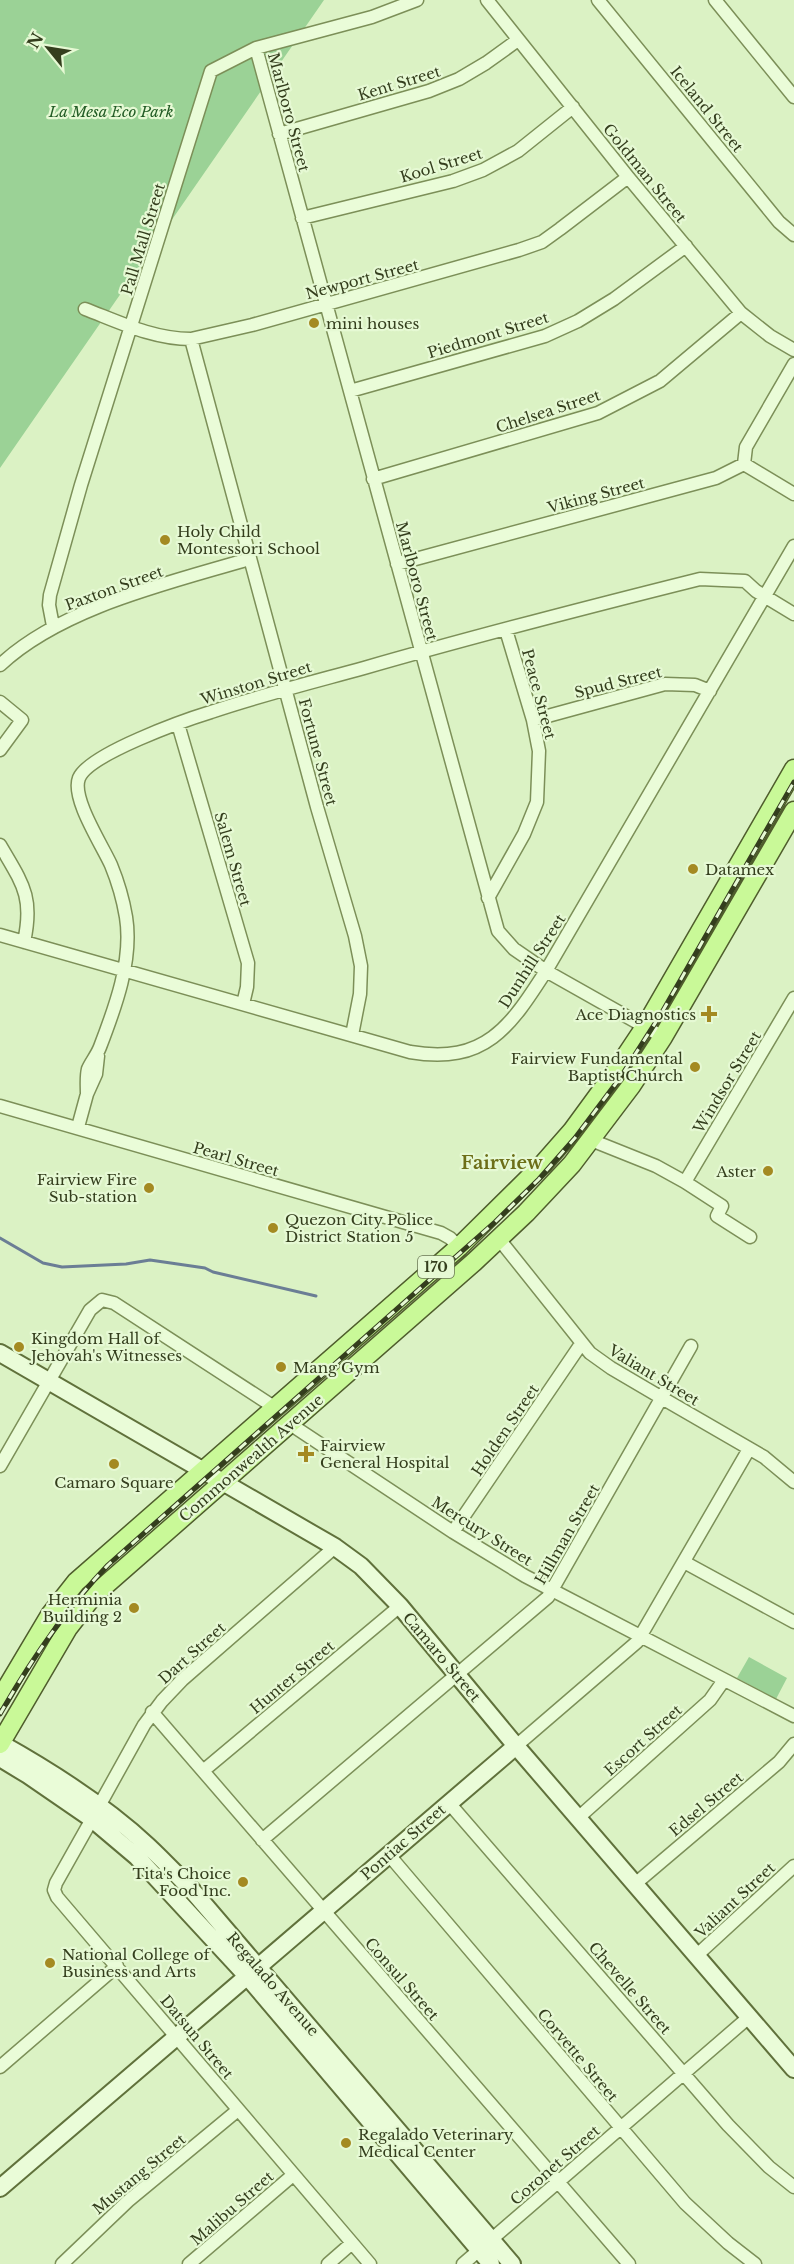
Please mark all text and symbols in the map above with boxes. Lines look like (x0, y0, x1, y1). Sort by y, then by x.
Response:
north arrow (18, 18, 78, 78)
text: N (23, 29, 47, 52)
street label: Marlboro Street (264, 50, 314, 174)
street label: Kent Street (355, 61, 443, 105)
street label: Iceland Street (666, 62, 748, 156)
park label: La Mesa Eco Park (48, 102, 173, 121)
street label: Goldman Street (599, 120, 691, 227)
street label: Kool Street (397, 143, 485, 187)
street label: Pall Mall Street (117, 180, 169, 297)
street label: Newport Street (303, 255, 421, 303)
street label: Piedmont Street (425, 307, 551, 362)
place label: mini houses (326, 314, 420, 333)
marker: mini houses (307, 316, 321, 330)
street label: Chelsea Street (493, 385, 603, 437)
street label: Viking Street (544, 473, 647, 517)
street label: Marlboro Street (392, 519, 442, 643)
place label: Holy Child Montessori School (177, 522, 320, 558)
marker: Holy Child Montessori School (158, 533, 172, 547)
street label: Paxton Street (62, 561, 166, 615)
street label: Peace Street (518, 647, 560, 742)
street label: Winston Street (197, 657, 314, 709)
street label: Spud Street (572, 662, 664, 702)
street label: Fortune Street (295, 696, 342, 808)
street label: Salem Street (211, 810, 256, 909)
place label: Datamex (705, 860, 774, 879)
marker: Datamex (686, 862, 700, 876)
street label: Dunhill Street (495, 910, 570, 1012)
place label: Ace Diagnostics (574, 1005, 696, 1024)
marker: Ace Diagnostics (700, 1005, 718, 1023)
street label: Windsor Street (688, 1027, 765, 1137)
place label: Fairview Fundamental Baptist Church (511, 1049, 683, 1085)
marker: Fairview Fundamental Baptist Church (688, 1060, 702, 1074)
street label: Pearl Street (191, 1138, 281, 1180)
district label: Fairview (461, 1152, 544, 1174)
place label: Aster (715, 1162, 757, 1181)
marker: Aster (761, 1164, 775, 1178)
place label: Fairview Fire Sub-station (37, 1170, 137, 1206)
marker: Fairview Fire Sub-station (142, 1181, 156, 1195)
place label: Quezon City Police District Station 5 (285, 1210, 433, 1246)
marker: Quezon City Police District Station 5 (266, 1221, 280, 1235)
road number: 170 (418, 1256, 454, 1278)
place label: Kingdom Hall of Jehovah's Witnesses (29, 1329, 182, 1365)
marker: Kingdom Hall of Jehovah's Witnesses (12, 1340, 26, 1354)
street label: Valiant Street (604, 1340, 703, 1410)
place label: Mang Gym (293, 1358, 380, 1377)
marker: Mang Gym (274, 1360, 288, 1374)
street label: Holden Street (467, 1380, 543, 1480)
street label: Commonwealth Avenue (175, 1390, 327, 1526)
place label: Fairview General Hospital (320, 1436, 450, 1472)
marker: Fairview General Hospital (297, 1445, 315, 1463)
marker: Camaro Square (107, 1457, 121, 1471)
place label: Camaro Square (54, 1473, 174, 1492)
street label: Hillman Street (531, 1480, 604, 1588)
street label: Mercury Street (428, 1492, 536, 1570)
place label: Herminia Building 2 (43, 1590, 123, 1626)
marker: Herminia Building 2 (127, 1601, 141, 1615)
street label: Camaro Street (399, 1608, 485, 1706)
street label: Dart Street (155, 1618, 230, 1688)
street label: Hunter Street (246, 1636, 338, 1718)
street label: Escort Street (600, 1700, 686, 1780)
street label: Edsel Street (665, 1767, 747, 1840)
street label: Pontiac Street (357, 1800, 450, 1884)
street label: Valiant Street (690, 1858, 779, 1943)
place label: Tita's Choice Food Inc. (133, 1864, 231, 1900)
marker: Tita's Choice Food Inc. (236, 1875, 250, 1889)
street label: Regalado Avenue (223, 1928, 323, 2040)
street label: Consul Street (361, 1934, 443, 2024)
street label: Chevelle Street (585, 1938, 675, 2038)
place label: National College of Business and Arts (62, 1945, 212, 1981)
marker: National College of Business and Arts (43, 1956, 57, 1970)
street label: Datsun Street (156, 1991, 238, 2083)
street label: Corvette Street (534, 2005, 623, 2106)
street label: Coronet Street (506, 2121, 604, 2209)
place label: Regalado Veterinary Medical Center (358, 2125, 514, 2161)
street label: Mustang Street (89, 2129, 190, 2218)
marker: Regalado Veterinary Medical Center (339, 2136, 353, 2150)
street label: Malibu Street (187, 2167, 278, 2249)

